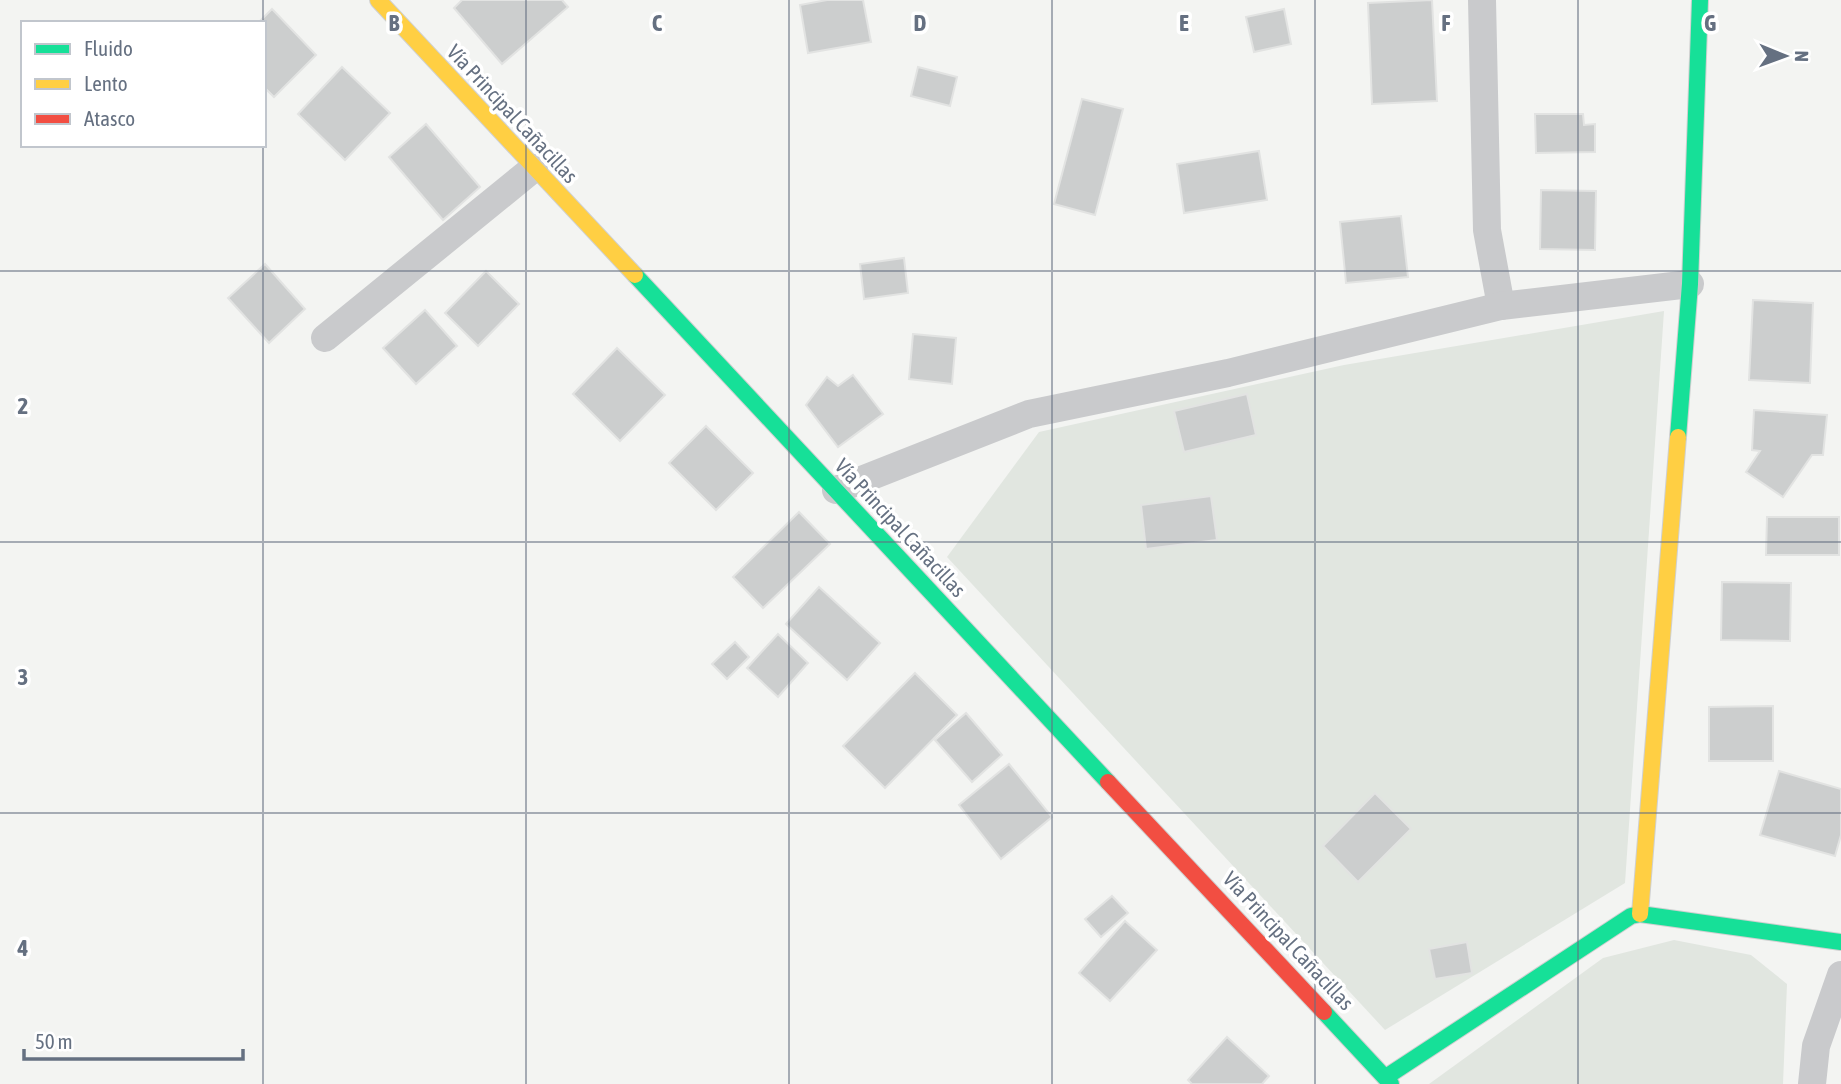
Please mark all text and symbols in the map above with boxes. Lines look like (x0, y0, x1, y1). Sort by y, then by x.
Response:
text: B (389, 10, 400, 36)
text: C (652, 10, 663, 36)
text: D (914, 10, 927, 36)
text: E (1179, 10, 1189, 36)
text: F (1441, 10, 1451, 36)
text: G (1704, 10, 1716, 36)
legend (21, 21, 266, 147)
north arrow (1750, 21, 1820, 91)
text: Fluido (84, 36, 133, 60)
street label: Vía Principal Cañacillas (443, 39, 583, 187)
text: N (1791, 50, 1813, 62)
text: Lento (84, 71, 128, 95)
text: Atasco (84, 106, 135, 130)
text: 2 (18, 393, 28, 419)
street label: Vía Principal Cañacillas (831, 453, 971, 601)
text: 3 (18, 664, 28, 690)
street label: Vía Principal Cañacillas (1219, 866, 1359, 1014)
text: 4 (17, 935, 29, 961)
scale bar (24, 1018, 243, 1062)
text: 50 m (35, 1029, 73, 1053)

